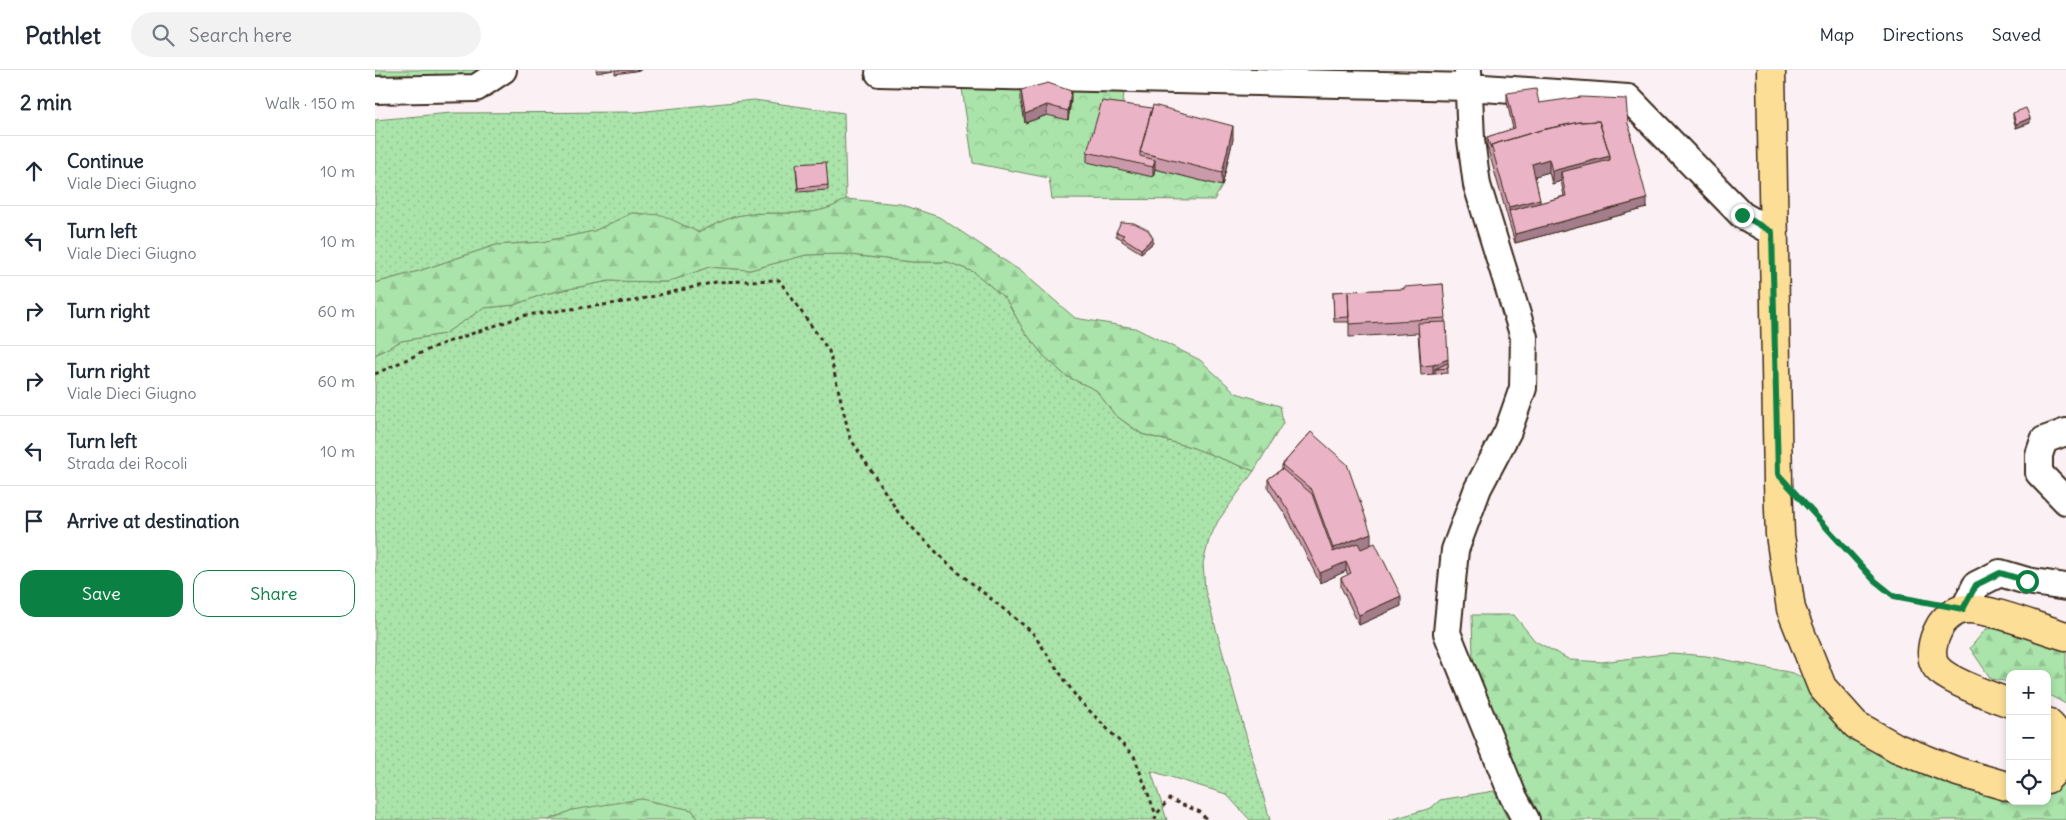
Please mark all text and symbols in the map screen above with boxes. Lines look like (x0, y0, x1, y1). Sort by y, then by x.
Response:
search box (131, 12, 481, 57)
text: Pathlet (25, 20, 101, 50)
icon: search (149, 21, 177, 49)
text: Search here (189, 23, 292, 47)
text: Map (1819, 23, 1854, 46)
text: Directions (1882, 23, 1964, 46)
text: Saved (1992, 23, 2041, 46)
text: 2 min (20, 89, 72, 116)
text: Walk · 150 m (265, 93, 355, 113)
text: Continue (67, 149, 144, 173)
icon: ahead (20, 157, 48, 185)
text: 10 m (320, 161, 355, 181)
text: Viale Dieci Giugno (67, 173, 196, 193)
route end (1731, 204, 1754, 227)
text: Turn left (67, 219, 137, 243)
icon: left (20, 227, 48, 255)
text: 10 m (320, 231, 355, 251)
text: Viale Dieci Giugno (67, 243, 196, 263)
icon: right (20, 297, 48, 325)
text: Turn right (67, 299, 150, 323)
text: 60 m (317, 301, 355, 321)
text: Turn right (67, 359, 150, 383)
icon: right (20, 367, 48, 395)
text: 60 m (317, 371, 355, 391)
text: Viale Dieci Giugno (67, 383, 196, 403)
text: Turn left (67, 429, 137, 453)
icon: left (20, 437, 48, 465)
text: 10 m (320, 441, 355, 461)
text: Strada dei Rocoli (67, 453, 187, 473)
icon: arrive (20, 507, 48, 535)
text: Arrive at destination (67, 509, 240, 533)
button: Save (20, 570, 183, 617)
button: Share (193, 570, 355, 617)
route start (2016, 570, 2039, 593)
map controls (2006, 670, 2051, 805)
button: + (2006, 670, 2051, 715)
button: − (2006, 715, 2051, 760)
button: locate (2006, 760, 2051, 805)

